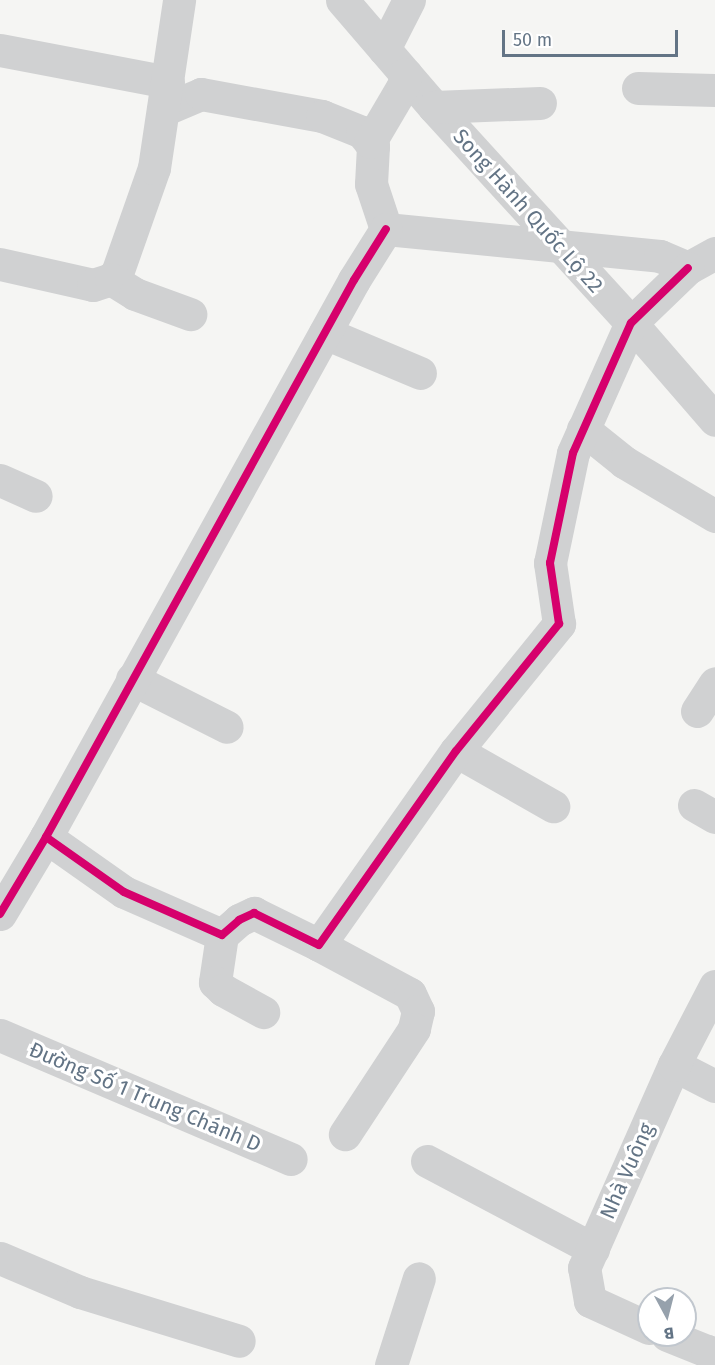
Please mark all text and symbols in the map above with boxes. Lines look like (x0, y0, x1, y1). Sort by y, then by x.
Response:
scale bar (505, 18, 680, 56)
text: 50 m (513, 29, 552, 51)
street label: Song Hành Quốc Lộ 22 (448, 124, 608, 298)
street label: Đường Số 1 Trung Chánh D (25, 1037, 265, 1157)
street label: Nhà Vuông (595, 1119, 659, 1223)
north arrow (637, 1287, 697, 1347)
text: B (663, 1323, 675, 1343)

